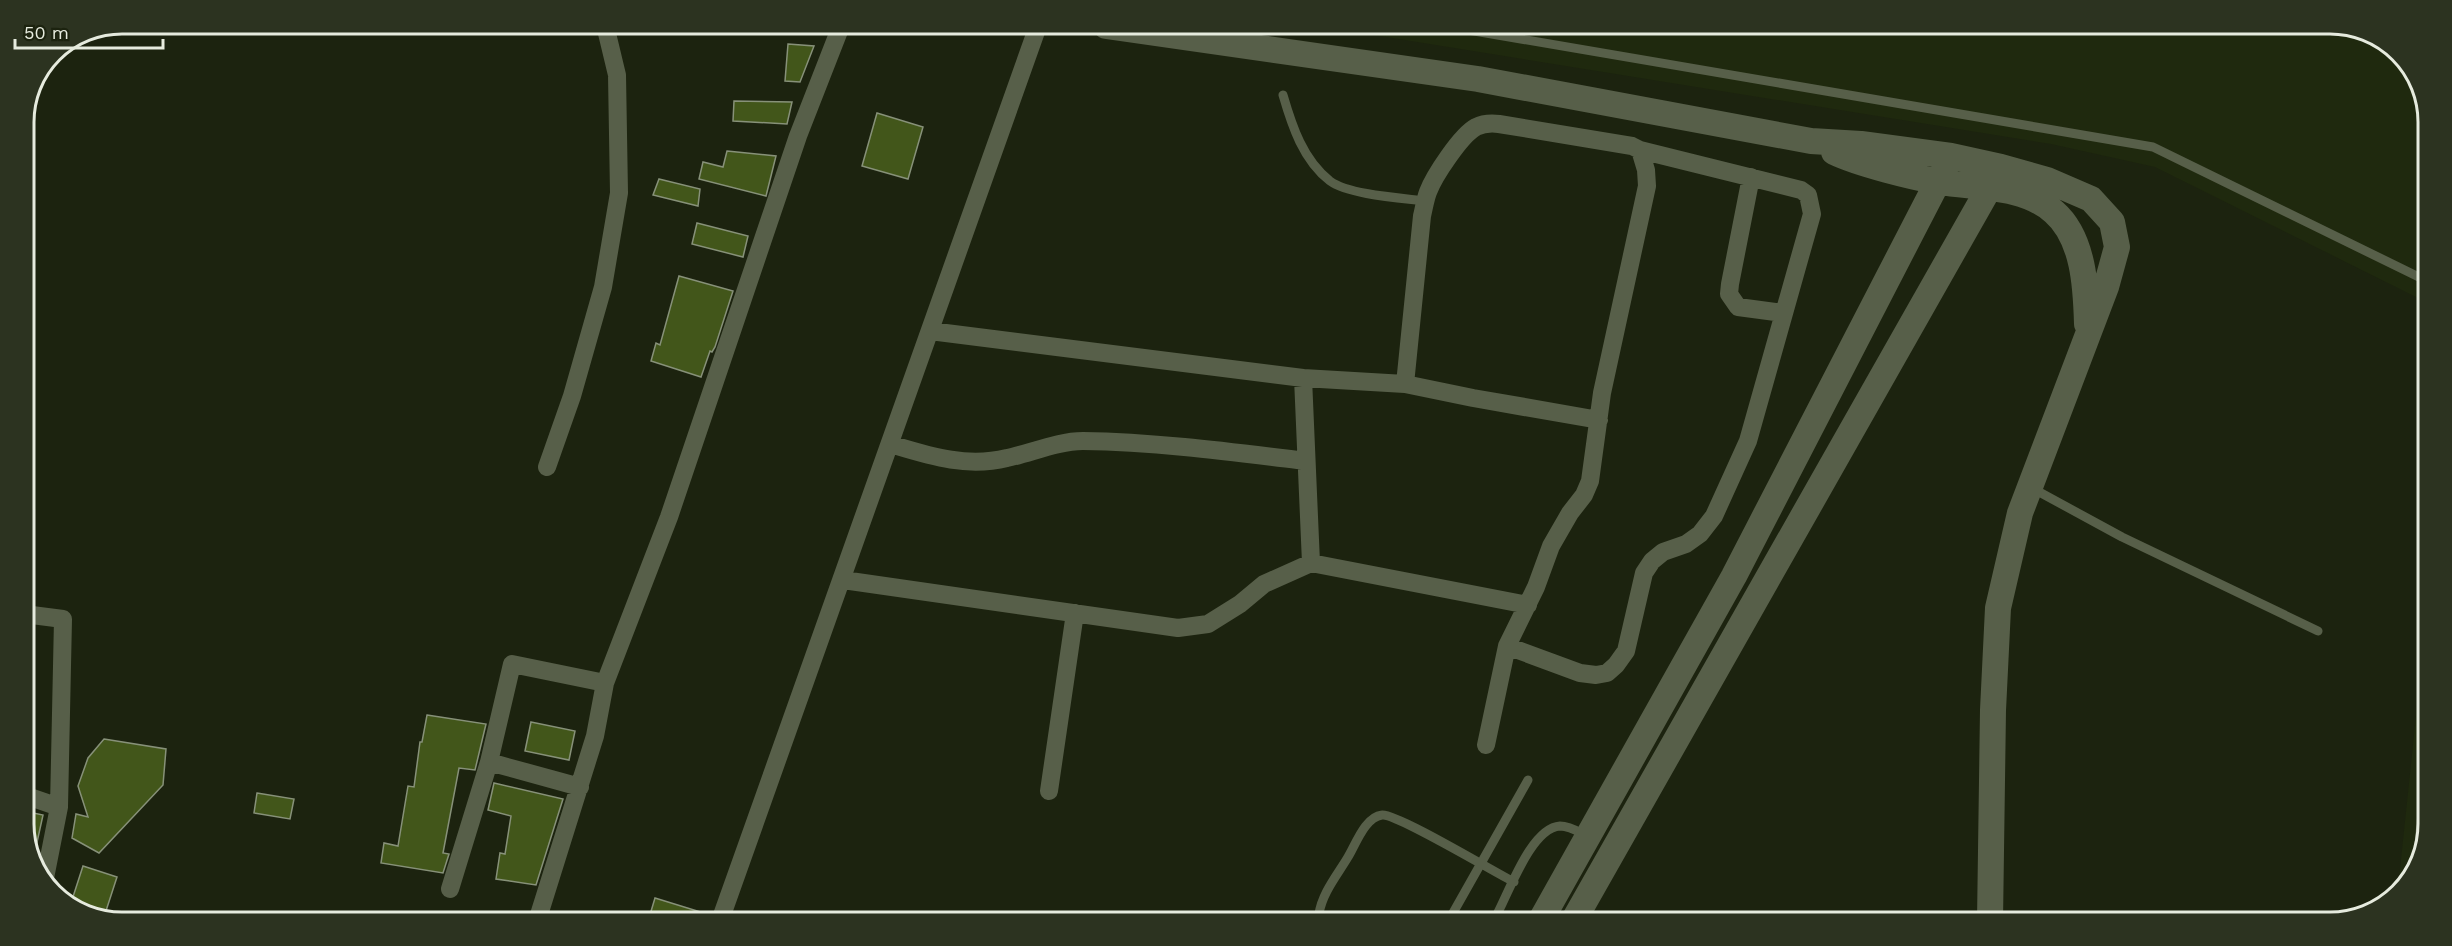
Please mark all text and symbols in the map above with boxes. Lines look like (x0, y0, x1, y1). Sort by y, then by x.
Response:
scale bar (15, 12, 164, 50)
text: 50 m (24, 22, 69, 43)

